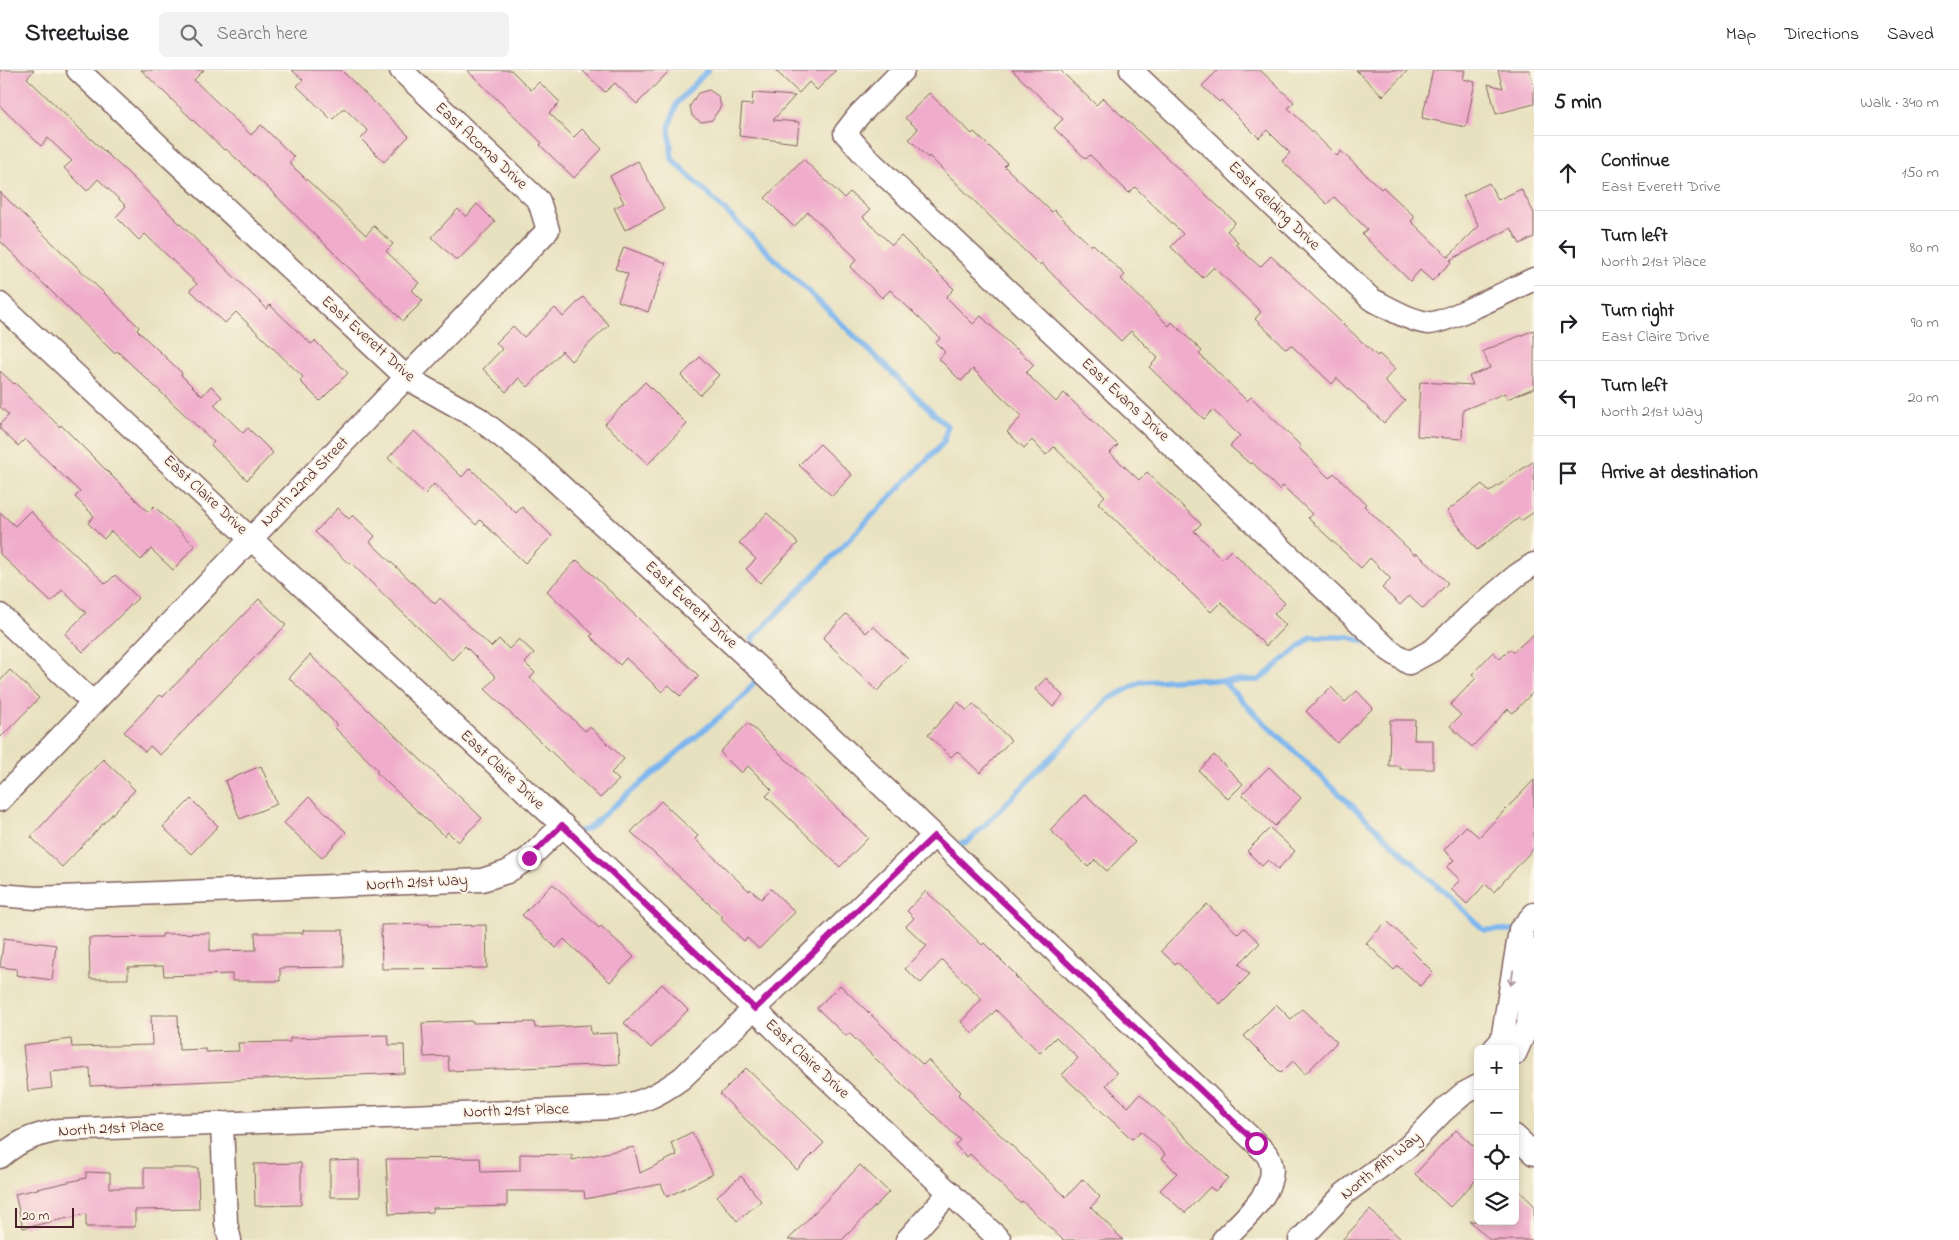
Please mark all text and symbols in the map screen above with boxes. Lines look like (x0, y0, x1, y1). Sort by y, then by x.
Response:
search box (159, 12, 509, 57)
text: Streetwise (25, 17, 129, 52)
icon: search (177, 21, 205, 49)
text: Search here (217, 21, 308, 48)
text: Map (1726, 22, 1756, 48)
text: Directions (1784, 22, 1859, 48)
text: Saved (1887, 22, 1934, 48)
text: 5 min (1554, 88, 1602, 118)
text: Walk · 340 m (1860, 91, 1939, 115)
street label: East Acoma Drive (429, 96, 534, 196)
text: Continue (1601, 148, 1669, 175)
street label: East Gelding Drive (1222, 156, 1326, 257)
icon: ahead (1554, 159, 1582, 187)
text: 150 m (1901, 161, 1939, 185)
text: East Everett Drive (1601, 175, 1721, 199)
text: Turn left (1601, 223, 1668, 250)
icon: left (1554, 234, 1582, 262)
text: 80 m (1910, 236, 1939, 260)
text: North 21st Place (1601, 250, 1707, 274)
street label: East Everett Drive (316, 290, 421, 389)
text: Turn right (1601, 298, 1674, 325)
icon: right (1554, 309, 1582, 337)
text: 90 m (1911, 311, 1939, 335)
text: East Claire Drive (1601, 325, 1709, 349)
street label: East Evans Drive (1075, 352, 1175, 448)
text: Turn left (1601, 373, 1668, 400)
icon: left (1554, 384, 1582, 412)
text: 20 m (1908, 386, 1939, 410)
text: North 21st Way (1601, 400, 1703, 424)
street label: North 22nd Street (255, 431, 355, 533)
street label: East Claire Drive (157, 449, 253, 541)
icon: arrive (1554, 459, 1582, 487)
text: Arrive at destination (1601, 460, 1758, 487)
street label: East Everett Drive (639, 555, 744, 655)
street label: East Claire Drive (454, 724, 550, 816)
route end (518, 847, 541, 870)
street label: North 21st Way (366, 868, 468, 898)
one-way arrow (1507, 969, 1517, 985)
street label: East Claire Drive (759, 1013, 855, 1105)
map controls (1474, 1045, 1519, 1225)
button: + (1474, 1045, 1519, 1090)
button: − (1474, 1090, 1519, 1135)
street label: North 21st Place (463, 1097, 570, 1125)
street label: North 21st Place (58, 1114, 165, 1144)
street label: North 19th Way (1335, 1126, 1427, 1206)
route start (1245, 1132, 1268, 1155)
button: locate (1474, 1135, 1519, 1180)
button: layers (1474, 1180, 1519, 1225)
scale bar (15, 1205, 74, 1228)
text: 20 m (22, 1206, 49, 1227)

